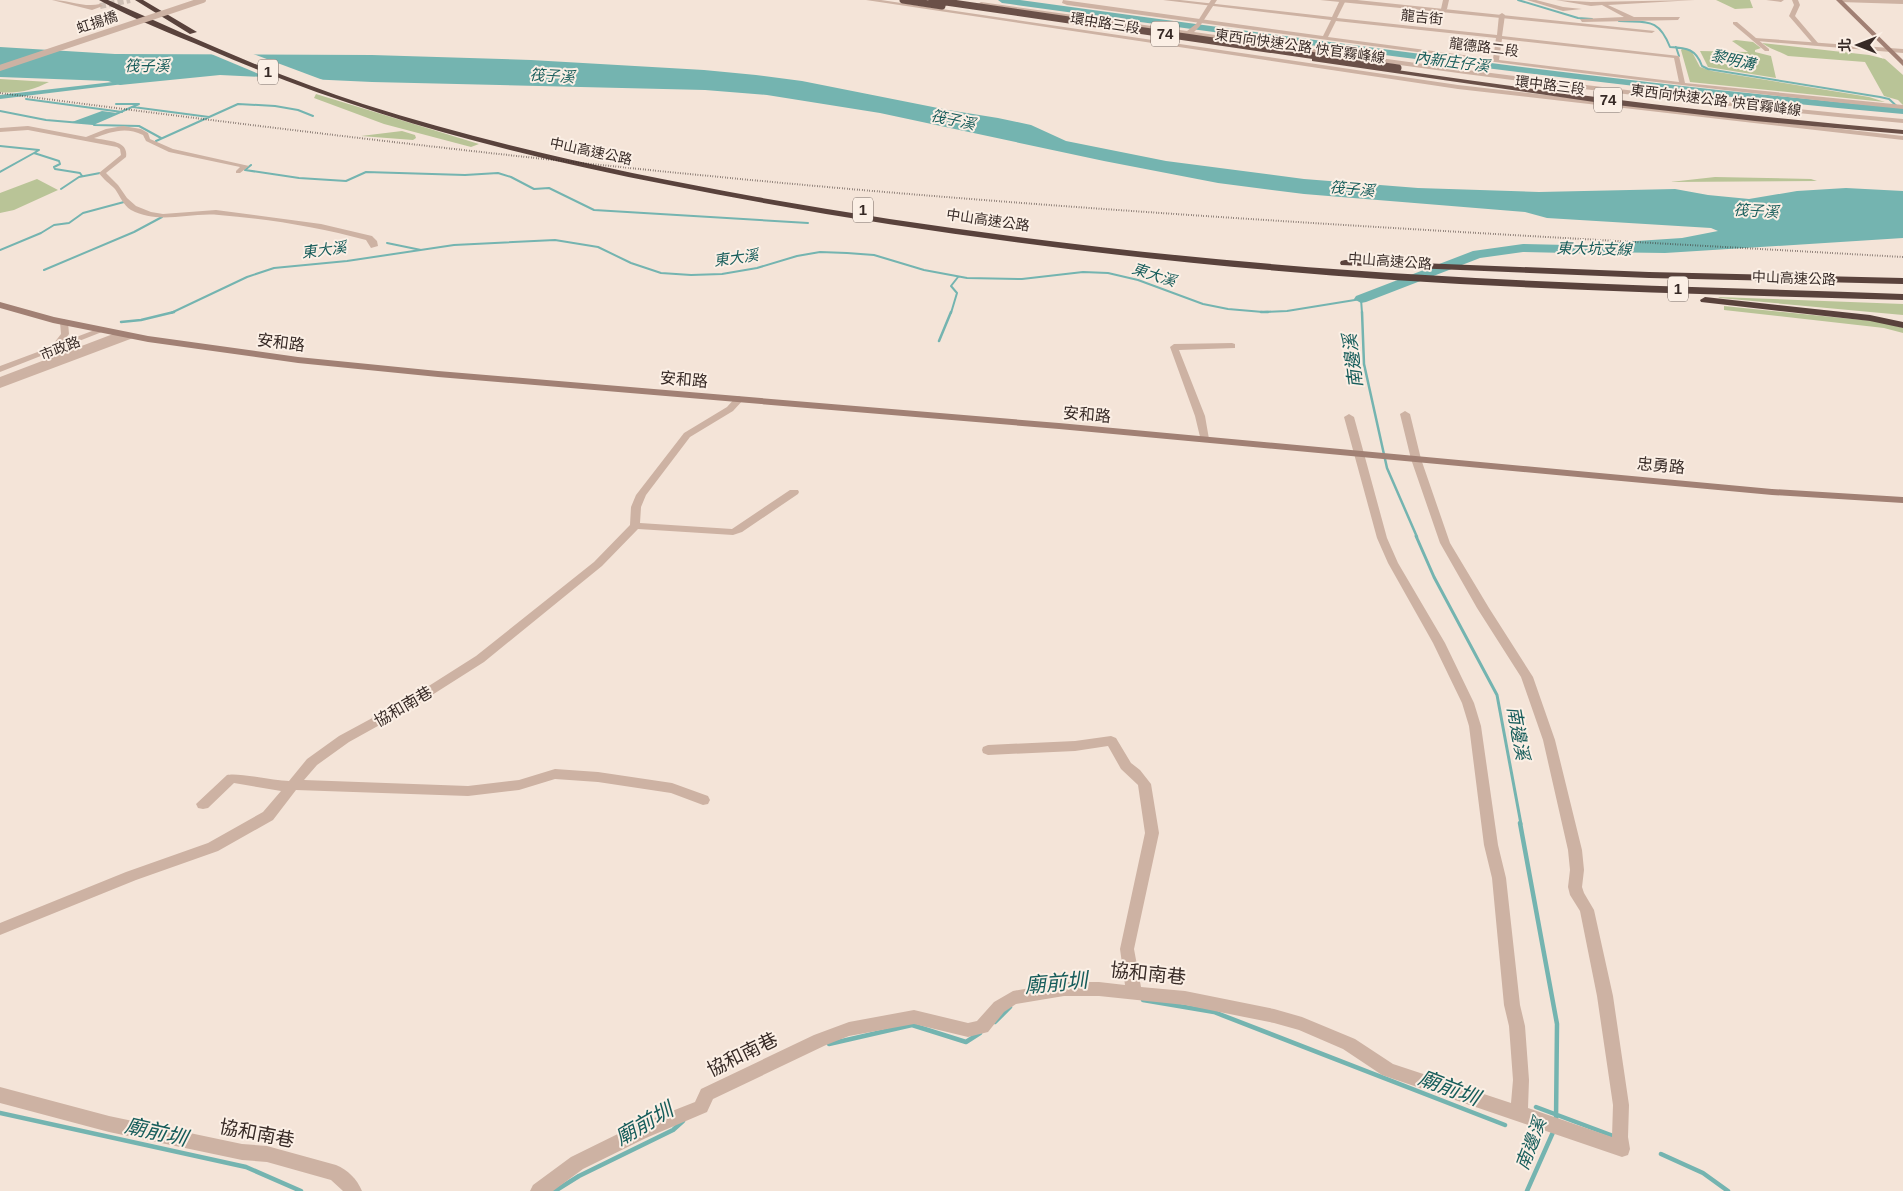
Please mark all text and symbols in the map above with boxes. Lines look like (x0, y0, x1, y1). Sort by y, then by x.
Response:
street label: 龍吉街 (1400, 7, 1444, 27)
street label: 虹揚橋 (75, 8, 119, 36)
street label: 環中路三段 (1069, 10, 1141, 36)
north arrow (1833, 20, 1883, 70)
road number: 74 (1151, 22, 1179, 46)
street label: 東西向快速公路 快官霧峰線 (1214, 26, 1386, 66)
street label: 龍德路二段 (1448, 35, 1520, 59)
text: 北 (1837, 38, 1853, 52)
water label: 黎明溝 (1709, 46, 1759, 73)
water label: 內新庄仔溪 (1414, 48, 1492, 75)
water label: 筏子溪 (124, 57, 171, 74)
road number: 1 (258, 60, 278, 84)
water label: 筏子溪 (529, 66, 577, 85)
street label: 環中路三段 (1514, 73, 1586, 97)
street label: 東西向快速公路 快官霧峰線 (1630, 82, 1802, 118)
road number: 74 (1594, 88, 1622, 112)
water label: 筏子溪 (929, 107, 979, 133)
street label: 中山高速公路 (548, 134, 634, 168)
water label: 筏子溪 (1329, 178, 1377, 199)
road number: 1 (853, 198, 873, 222)
water label: 筏子溪 (1733, 201, 1781, 220)
street label: 中山高速公路 (945, 206, 1031, 234)
water label: 東大溪 (301, 238, 349, 261)
water label: 東大坑支線 (1556, 239, 1634, 258)
water label: 東大溪 (712, 246, 761, 269)
street label: 中山高速公路 (1348, 250, 1432, 272)
water label: 東大溪 (1130, 259, 1180, 290)
street label: 中山高速公路 (1752, 269, 1836, 287)
road number: 1 (1668, 276, 1688, 302)
water label: 南邊溪 (1339, 330, 1366, 389)
street label: 安和路 (256, 331, 306, 354)
street label: 市政路 (38, 333, 82, 363)
street label: 安和路 (659, 369, 709, 390)
street label: 安和路 (1062, 404, 1112, 425)
street label: 忠勇路 (1636, 455, 1686, 476)
street label: 協和南巷 (371, 683, 435, 730)
water label: 南邊溪 (1503, 705, 1533, 764)
street label: 協和南巷 (1109, 959, 1187, 988)
water label: 廟前圳 (1024, 968, 1091, 997)
street label: 協和南巷 (703, 1028, 781, 1081)
water label: 廟前圳 (1416, 1066, 1486, 1111)
water label: 廟前圳 (611, 1096, 679, 1149)
water label: 南邊溪 (1512, 1112, 1551, 1173)
water label: 廟前圳 (123, 1113, 192, 1150)
street label: 協和南巷 (218, 1116, 296, 1151)

